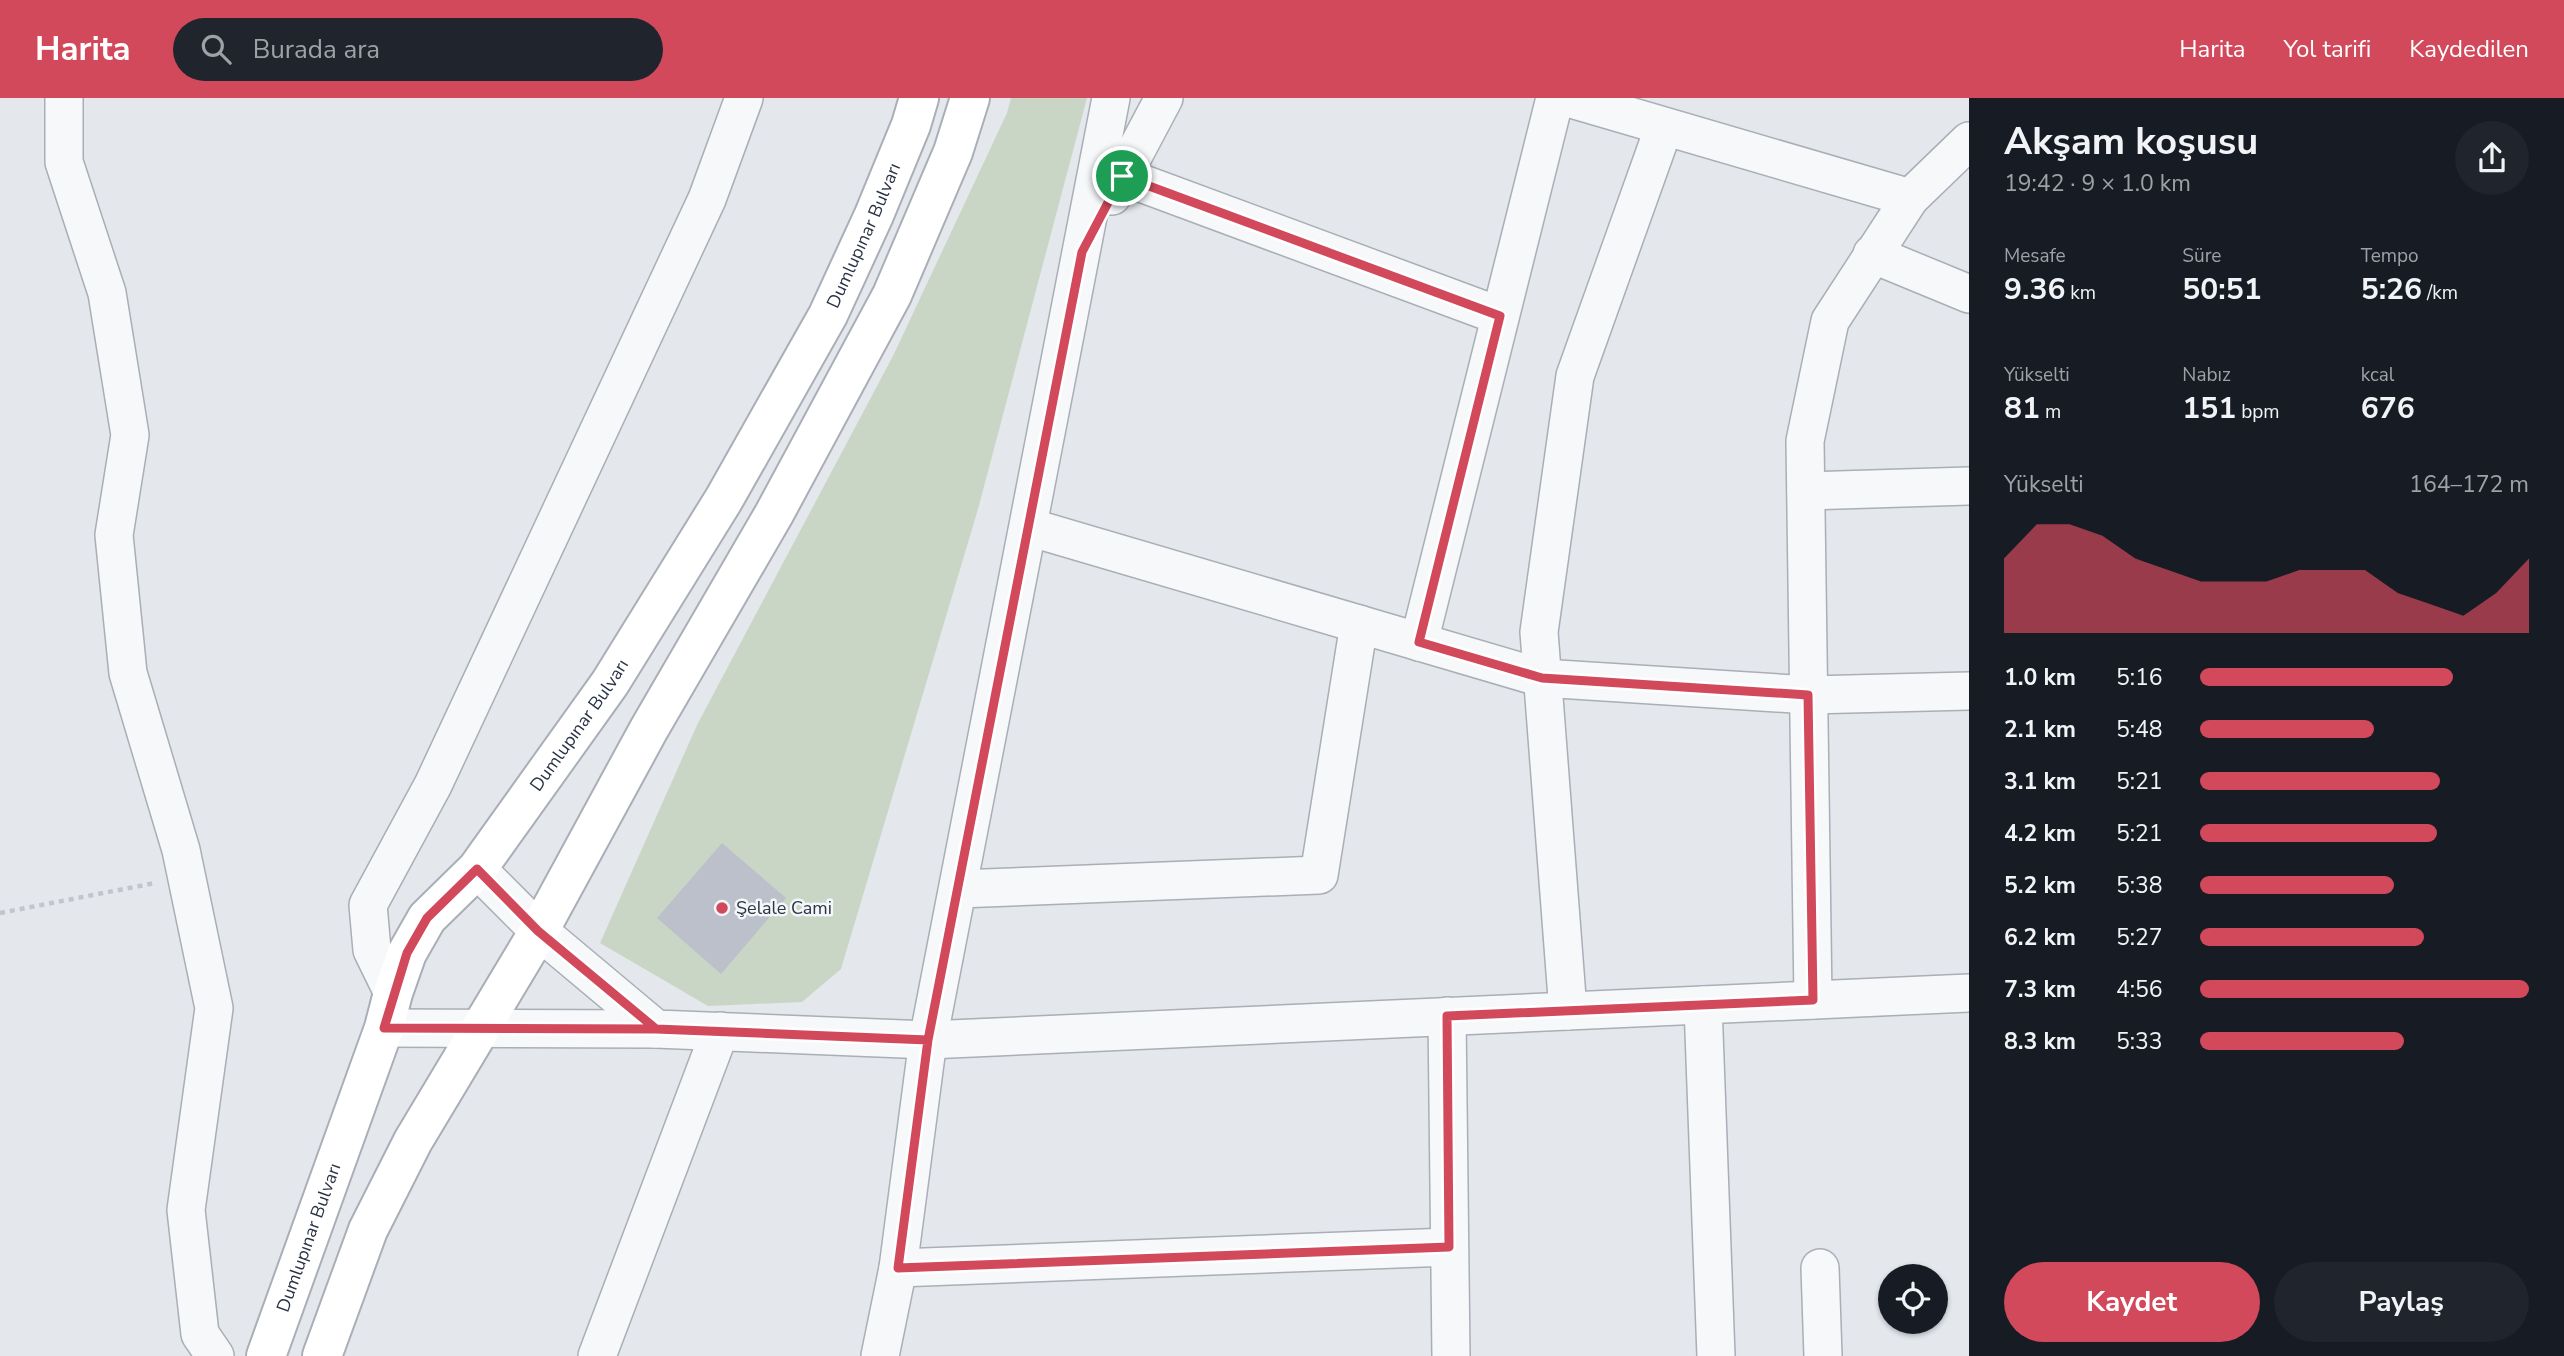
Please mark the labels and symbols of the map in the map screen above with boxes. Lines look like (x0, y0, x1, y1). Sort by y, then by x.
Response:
pin (1092, 146, 1152, 206)
street label: Dumlupınar Bulvarı (821, 159, 906, 312)
street label: Dumlupınar Bulvarı (524, 654, 634, 796)
place label: Şelale Cami (736, 896, 832, 920)
marker: Şelale Cami (714, 900, 730, 916)
street label: Dumlupınar Bulvarı (271, 1160, 346, 1315)

